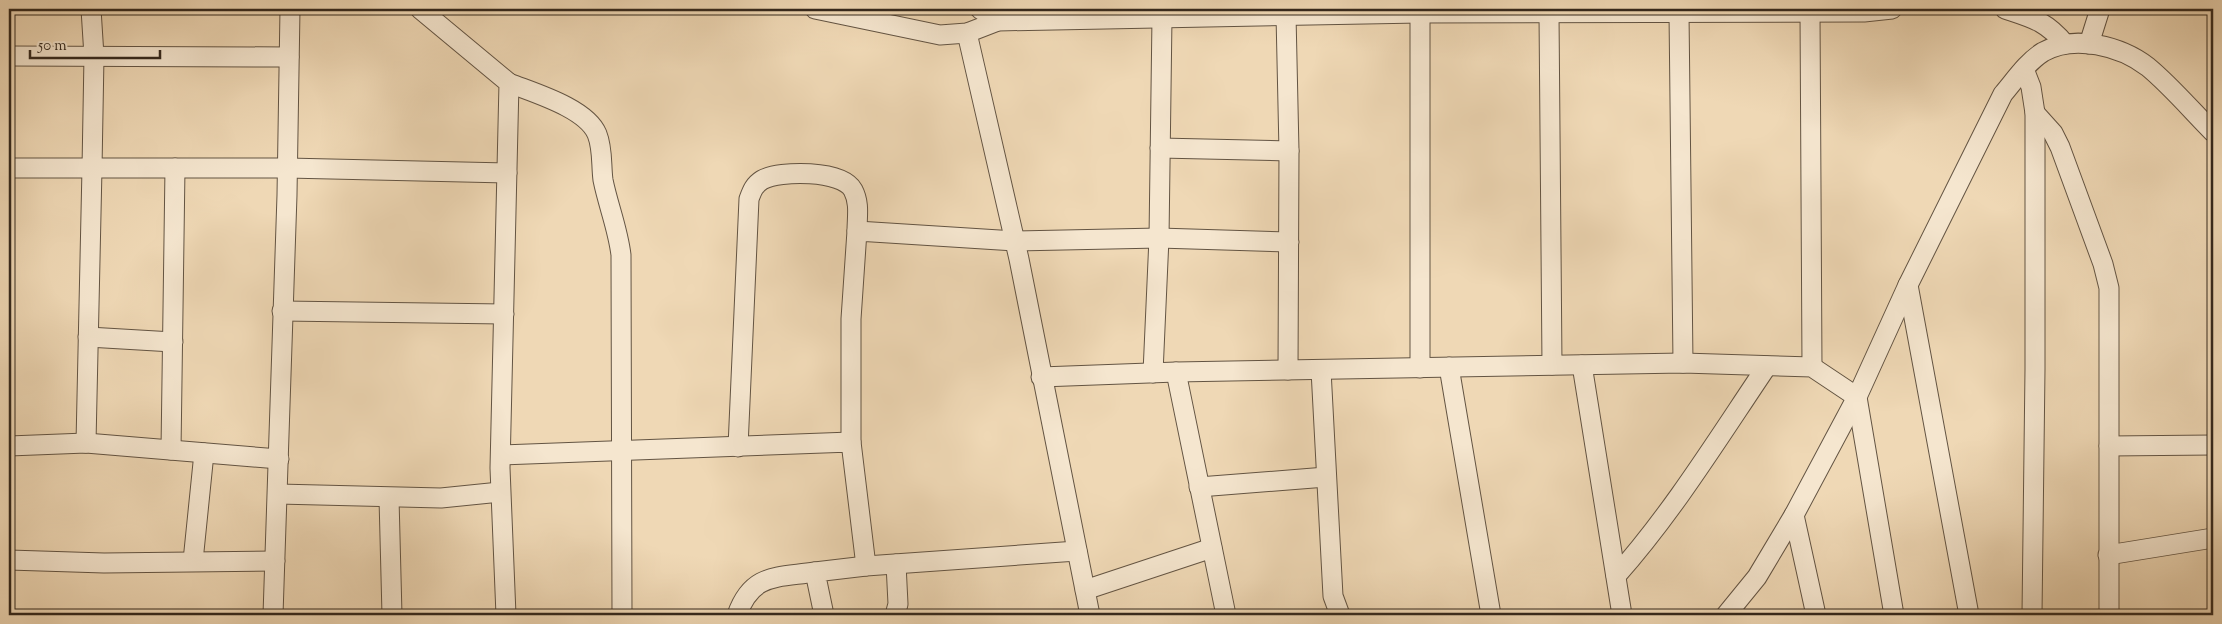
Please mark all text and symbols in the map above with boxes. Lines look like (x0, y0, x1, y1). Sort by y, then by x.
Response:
scale bar (30, 28, 160, 60)
text: 50 m (37, 36, 67, 57)

